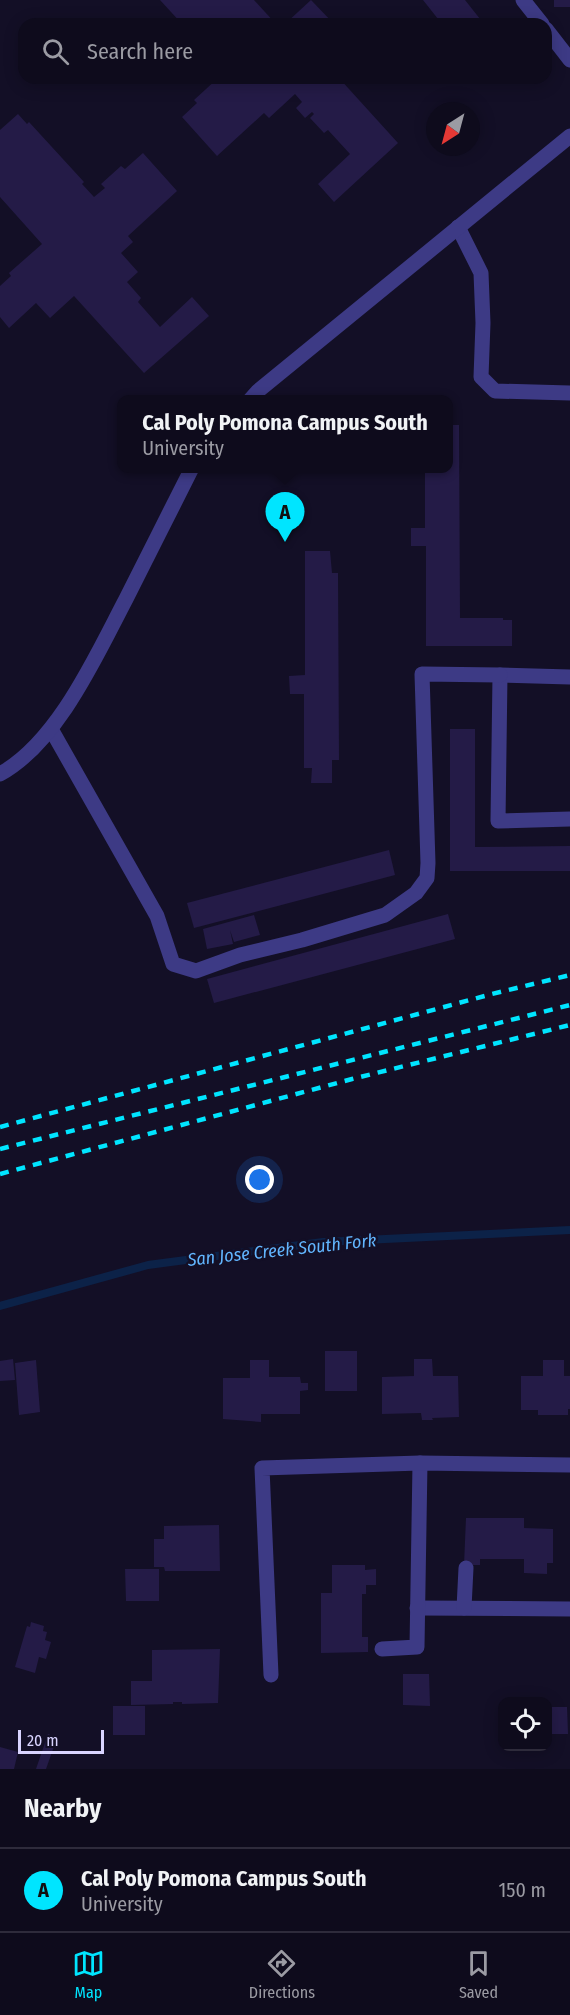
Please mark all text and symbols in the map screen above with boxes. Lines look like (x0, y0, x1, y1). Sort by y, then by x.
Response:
search box (18, 18, 552, 84)
icon: search (39, 35, 72, 68)
text: Search here (87, 38, 193, 65)
north arrow (426, 102, 480, 156)
popup (117, 395, 453, 473)
text: Cal Poly Pomona Campus South (142, 409, 428, 436)
text: University (142, 436, 224, 460)
pin: A (266, 492, 304, 542)
your location (245, 1165, 274, 1194)
water label: San Jose Creek South Fork (186, 1229, 378, 1271)
map controls (498, 1697, 552, 1751)
button: locate (498, 1697, 552, 1751)
scale bar (18, 1727, 104, 1754)
text: 20 m (27, 1731, 58, 1750)
text: Nearby (24, 1793, 101, 1824)
text: Cal Poly Pomona Campus South (81, 1865, 367, 1892)
text: A (38, 1878, 49, 1902)
text: 150 m (499, 1878, 546, 1902)
text: University (81, 1892, 163, 1916)
tab: Map (72, 1947, 105, 2002)
tab: Directions (249, 1947, 315, 2002)
tab: Saved (459, 1947, 498, 2002)

